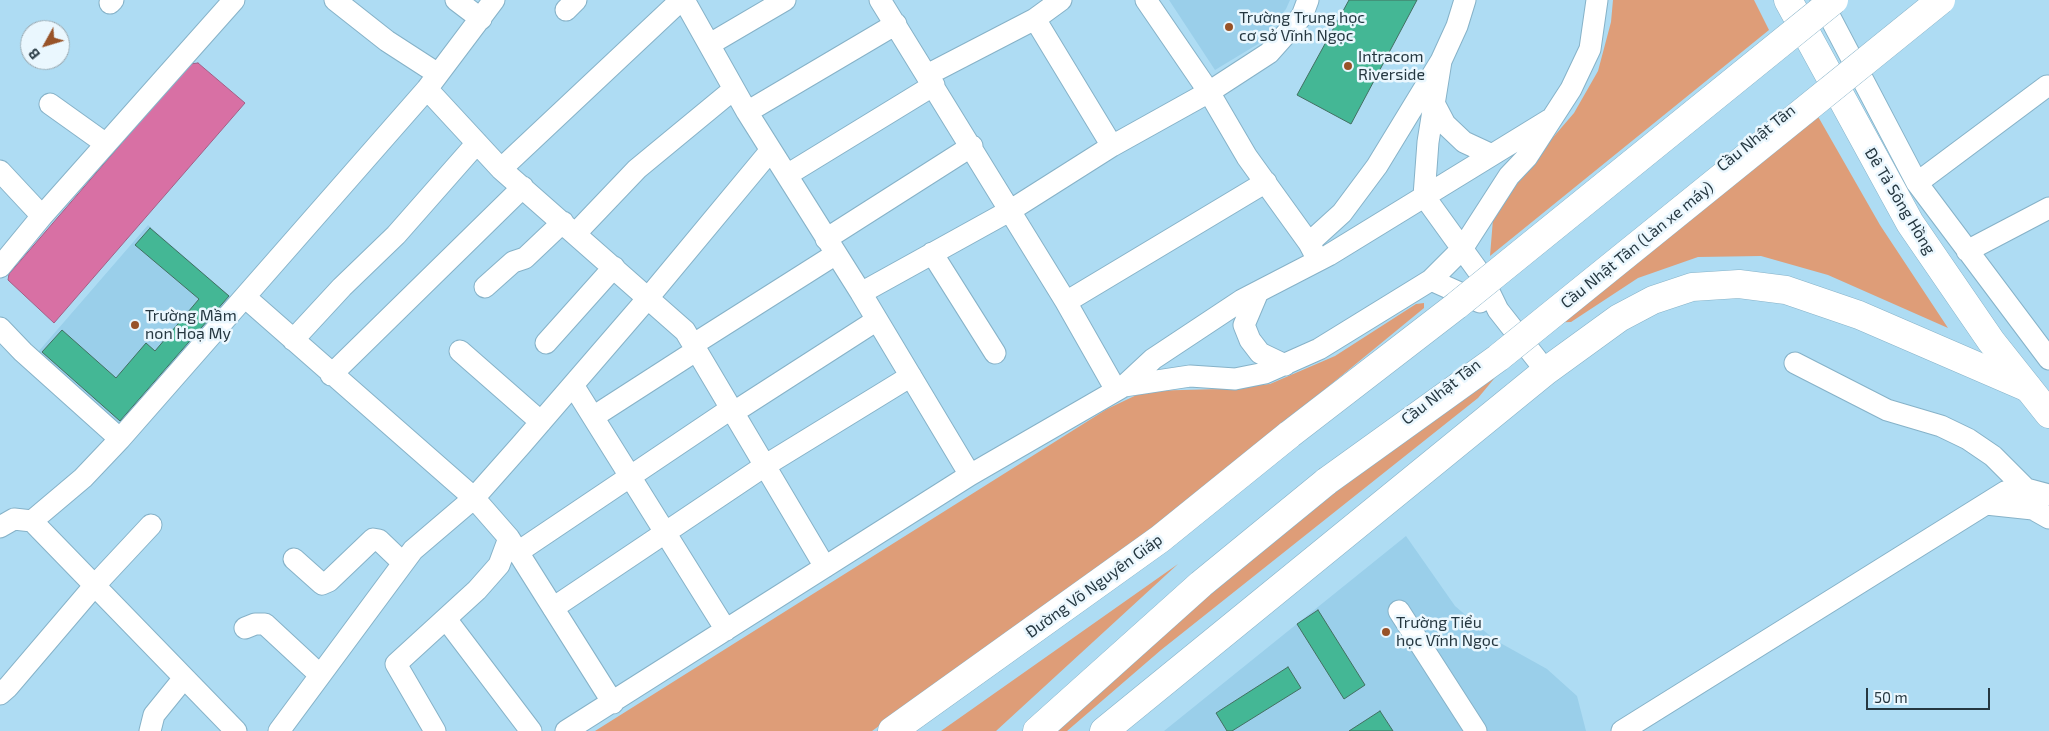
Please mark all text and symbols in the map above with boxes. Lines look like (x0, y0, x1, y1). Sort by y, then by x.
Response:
place label: Trường Trung học cơ sở Vĩnh Ngọc (1239, 8, 1365, 46)
north arrow (20, 20, 70, 70)
marker: Trường Trung học cơ sở Vĩnh Ngọc (1223, 21, 1235, 33)
text: B (24, 45, 43, 63)
place label: Intracom Riverside (1358, 47, 1425, 85)
marker: Intracom Riverside (1342, 60, 1354, 72)
street label: Cầu Nhật Tân (1713, 100, 1799, 176)
street label: Đê Tả Sông Hồng (1861, 144, 1939, 258)
street label: Cầu Nhật Tân (Làn xe máy) (1557, 177, 1717, 313)
place label: Trường Mầm non Hoạ My (145, 306, 237, 344)
marker: Trường Mầm non Hoạ My (129, 319, 141, 331)
street label: Cầu Nhật Tân (1397, 355, 1485, 429)
street label: Đường Võ Nguyên Giáp (1022, 530, 1166, 642)
place label: Trường Tiểu học Vĩnh Ngọc (1396, 613, 1499, 651)
marker: Trường Tiểu học Vĩnh Ngọc (1380, 626, 1392, 638)
scale bar (1869, 678, 1993, 710)
text: 50 m (1874, 688, 1908, 706)

